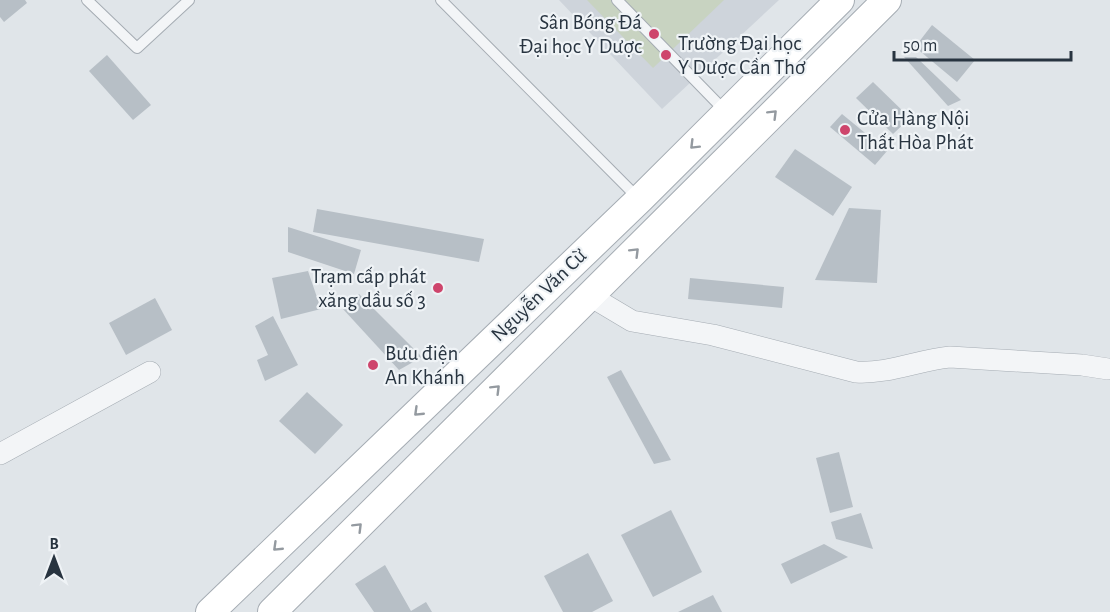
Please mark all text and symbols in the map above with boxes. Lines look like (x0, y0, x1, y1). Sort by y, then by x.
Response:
place label: Sân Bóng Đá Đại học Y Dược (519, 12, 642, 57)
scale bar (894, 24, 1071, 62)
marker: Sân Bóng Đá Đại học Y Dược (647, 27, 661, 41)
place label: Trường Đại học Y Dược Cần Thơ (678, 33, 806, 78)
text: 50 m (903, 37, 937, 55)
marker: Trường Đại học Y Dược Cần Thơ (659, 48, 673, 62)
place label: Cửa Hàng Nội Thất Hòa Phát (857, 108, 974, 153)
one-way arrow (765, 111, 776, 122)
marker: Cửa Hàng Nội Thất Hòa Phát (838, 123, 852, 137)
one-way arrow (691, 138, 701, 149)
street label: Nguyễn Văn Cừ (487, 244, 591, 345)
one-way arrow (627, 248, 638, 259)
place label: Trạm cấp phát xăng dầu số 3 (311, 266, 426, 311)
marker: Trạm cấp phát xăng dầu số 3 (431, 281, 445, 295)
place label: Bưu điện An Khánh (385, 343, 465, 388)
marker: Bưu điện An Khánh (366, 358, 380, 372)
one-way arrow (489, 386, 500, 397)
one-way arrow (415, 404, 426, 415)
one-way arrow (350, 523, 361, 534)
north arrow (24, 528, 84, 588)
text: B (49, 536, 59, 552)
one-way arrow (274, 539, 285, 550)

